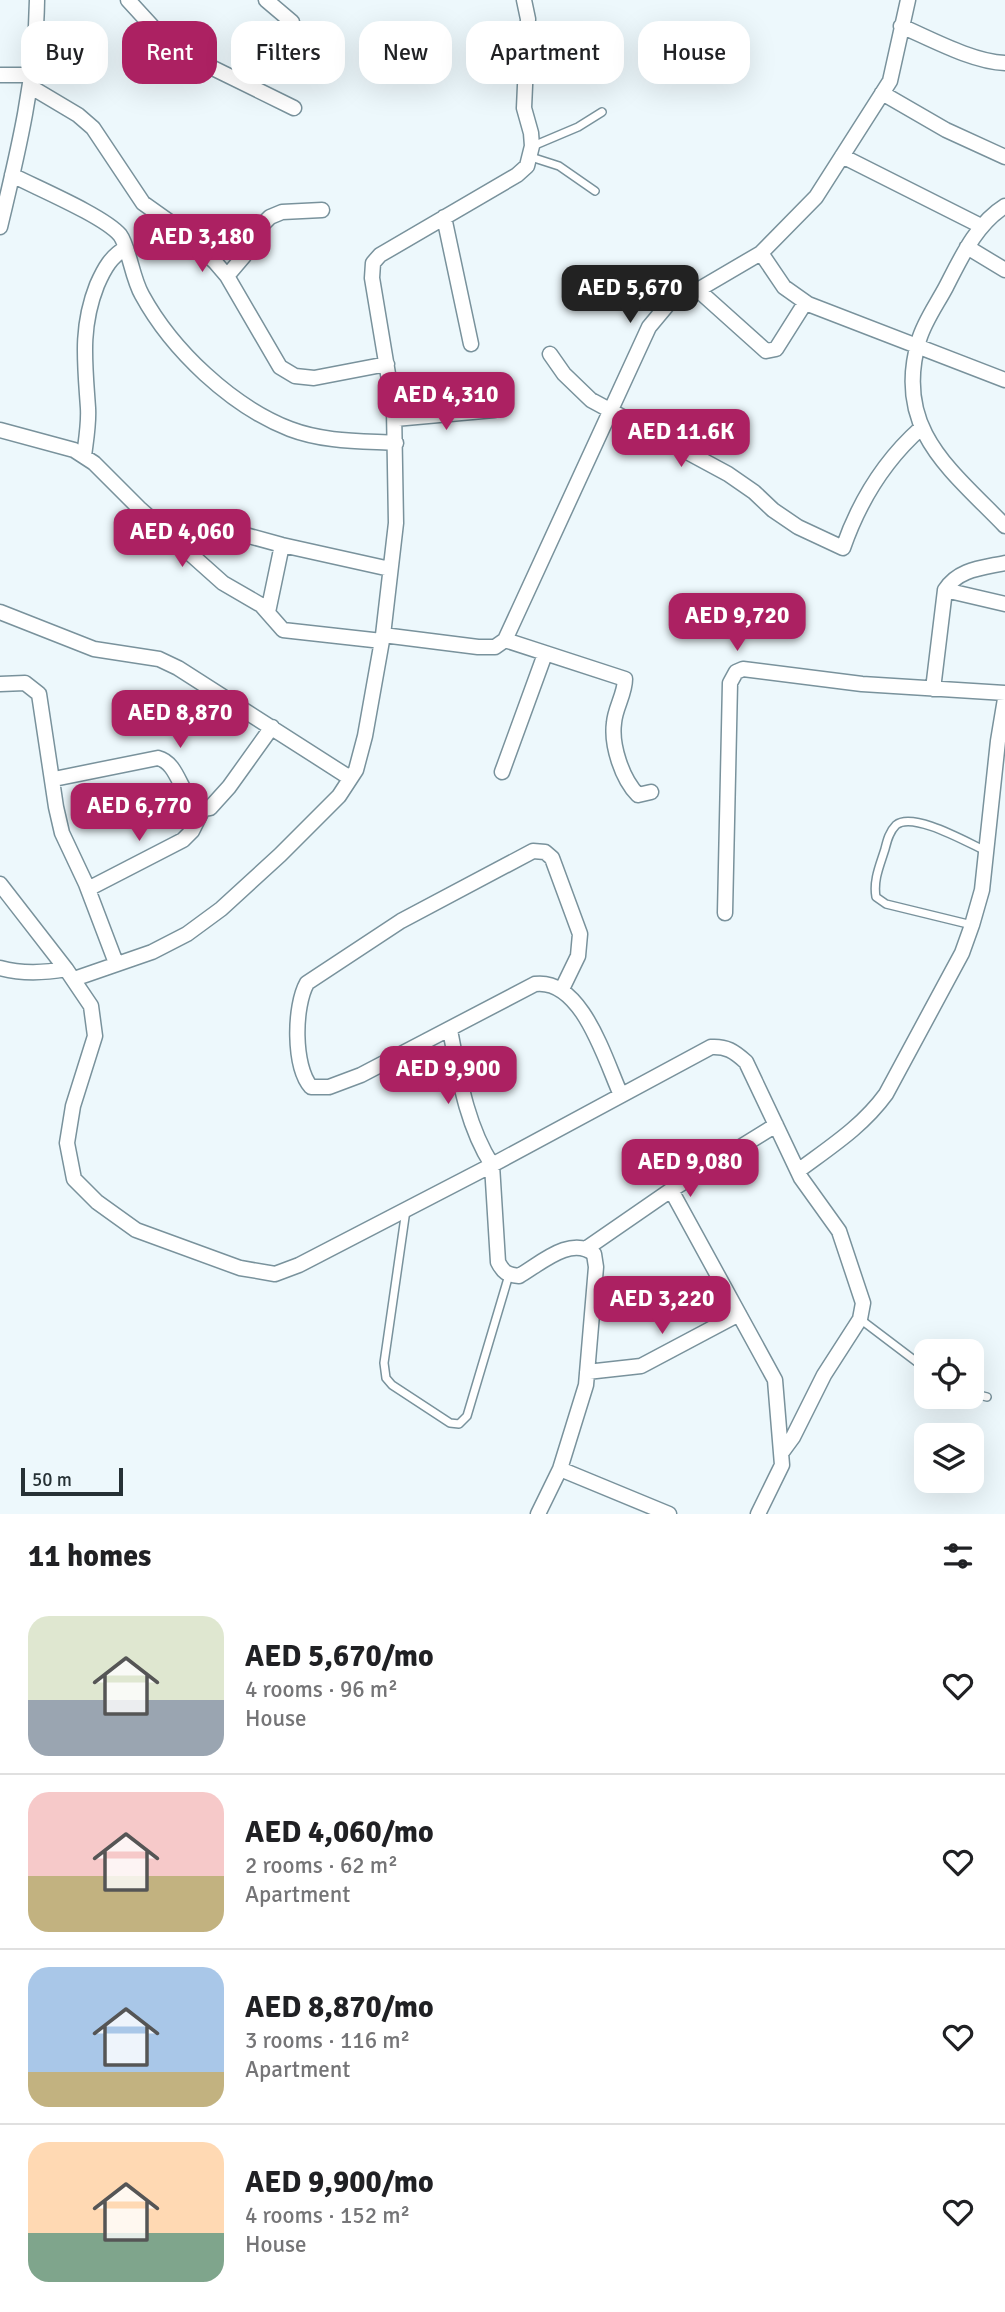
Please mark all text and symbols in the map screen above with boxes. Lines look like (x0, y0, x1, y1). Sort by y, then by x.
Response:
chip: Buy (21, 21, 108, 84)
chip: Rent (122, 21, 217, 84)
chip: Filters (231, 21, 345, 84)
chip: New (359, 21, 452, 84)
chip: Apartment (466, 21, 624, 84)
chip: House (638, 21, 750, 84)
pin: AED 3,180 (122, 215, 282, 274)
text: AED 3,180 (150, 222, 254, 251)
pin: AED 5,670 (550, 266, 710, 325)
text: AED 5,670 (578, 273, 682, 302)
pin: AED 4,310 (366, 372, 526, 432)
text: AED 4,310 (394, 380, 498, 409)
pin: AED 11.6K (601, 410, 761, 469)
text: AED 11.6K (628, 417, 734, 446)
pin: AED 4,060 (102, 510, 262, 569)
text: AED 4,060 (130, 517, 234, 546)
pin: AED 9,720 (657, 594, 817, 653)
text: AED 9,720 (685, 601, 789, 630)
pin: AED 8,870 (100, 690, 260, 750)
text: AED 8,870 (128, 698, 232, 727)
pin: AED 6,770 (59, 784, 219, 843)
text: AED 6,770 (87, 791, 191, 820)
pin: AED 9,900 (368, 1046, 528, 1106)
text: AED 9,900 (396, 1054, 500, 1083)
pin: AED 9,080 (610, 1140, 770, 1199)
text: AED 9,080 (638, 1147, 742, 1176)
pin: AED 3,220 (582, 1276, 742, 1336)
text: AED 3,220 (610, 1284, 714, 1313)
map controls (914, 1339, 984, 1493)
button: locate (914, 1339, 984, 1409)
button: layers (914, 1423, 984, 1493)
scale bar (21, 1465, 122, 1497)
text: 50 m (32, 1468, 72, 1492)
icon: filters (939, 1537, 977, 1575)
text: 11 homes (28, 1538, 151, 1575)
text: AED 5,670/mo (245, 1638, 434, 1675)
icon: home (84, 1644, 168, 1728)
icon: heart (939, 1667, 977, 1705)
text: 4 rooms · 96 m² (245, 1675, 398, 1704)
text: House (245, 1704, 307, 1733)
text: AED 4,060/mo (245, 1814, 434, 1851)
icon: home (84, 1820, 168, 1904)
icon: heart (939, 1843, 977, 1881)
text: 2 rooms · 62 m² (245, 1851, 398, 1880)
text: Apartment (245, 1880, 350, 1909)
text: AED 8,870/mo (245, 1989, 434, 2026)
icon: home (84, 1995, 168, 2079)
icon: heart (939, 2018, 977, 2056)
text: 3 rooms · 116 m² (245, 2026, 410, 2055)
text: Apartment (245, 2055, 350, 2084)
text: AED 9,900/mo (245, 2164, 434, 2201)
icon: home (84, 2170, 168, 2254)
icon: heart (939, 2193, 977, 2231)
text: 4 rooms · 152 m² (245, 2201, 410, 2230)
text: House (245, 2230, 307, 2259)

